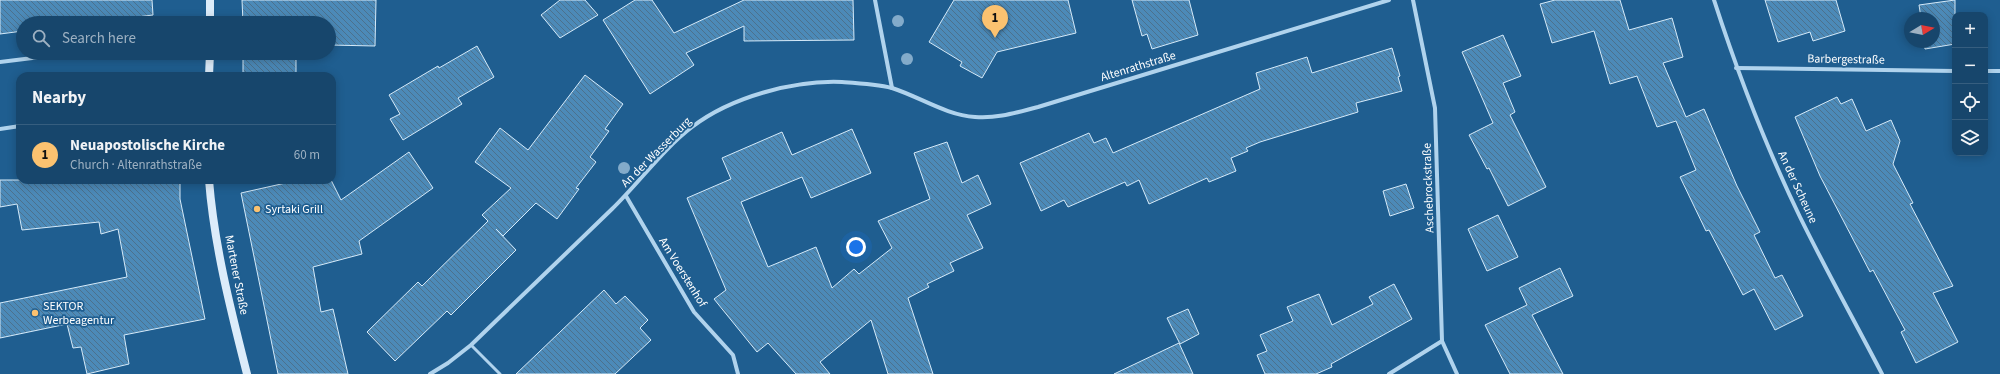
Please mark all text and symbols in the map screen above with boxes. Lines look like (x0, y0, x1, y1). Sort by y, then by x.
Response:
pin: 1 (982, 5, 1008, 38)
north arrow (1904, 12, 1940, 48)
map controls (1952, 12, 1988, 156)
button: + (1952, 12, 1988, 48)
search box (16, 16, 336, 60)
icon: search (30, 27, 52, 49)
text: Search here (62, 28, 136, 49)
street label: Altenrathstraße (1098, 47, 1178, 86)
button: − (1952, 48, 1988, 84)
street label: Barbergestraße (1807, 50, 1885, 69)
button: locate (1952, 84, 1988, 120)
text: Nearby (32, 86, 86, 110)
street label: An der Wasserburg (617, 113, 695, 191)
button: layers (1952, 120, 1988, 156)
text: Neuapostolische Kirche (70, 135, 225, 156)
street label: Aschebrockstraße (1418, 143, 1439, 233)
text: 1 (42, 146, 48, 164)
text: 60 m (294, 146, 320, 164)
street label: An der Scheune (1773, 148, 1822, 226)
text: Church · Altenrathstraße (70, 156, 202, 174)
place label: Syrtaki Grill (265, 201, 323, 218)
marker: Syrtaki Grill (252, 204, 262, 214)
street label: Martener Straße (220, 234, 253, 316)
street label: Am Voerstenhof (654, 234, 711, 311)
your location (846, 237, 866, 257)
place label: SEKTOR Werbeagentur (43, 298, 115, 329)
marker: SEKTOR Werbeagentur (30, 308, 40, 318)

